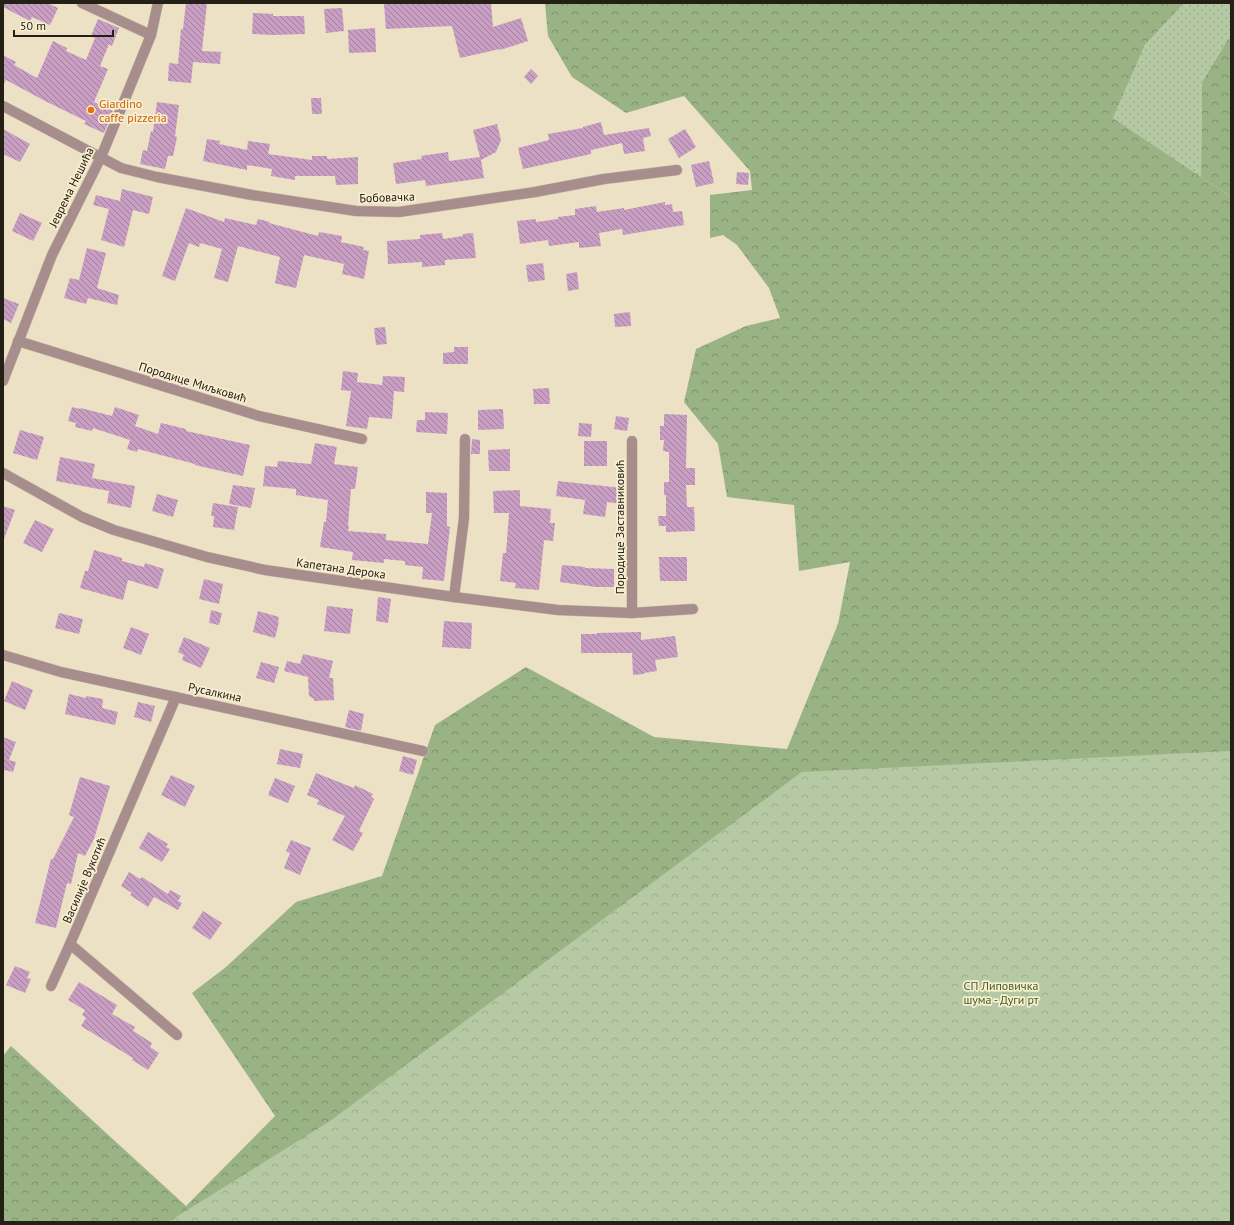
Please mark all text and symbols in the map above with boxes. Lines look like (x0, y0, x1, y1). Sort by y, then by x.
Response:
scale bar (14, 12, 113, 38)
text: 50 m (20, 18, 46, 33)
place label: Giardino caffe pizzeria (99, 96, 167, 125)
marker: Giardino caffe pizzeria (86, 105, 96, 115)
street label: Јеврема Нешића (45, 145, 97, 230)
street label: Бобовачка (359, 189, 415, 205)
street label: Породице Миљковић (137, 358, 249, 406)
street label: Породице Заставниковић (612, 460, 627, 594)
street label: Капетана Дерока (295, 554, 387, 582)
street label: Русалкина (187, 679, 243, 705)
street label: Василије Вукотић (59, 835, 109, 925)
park label: СП Липовичка шума - Дуги рт (963, 978, 1039, 1007)

